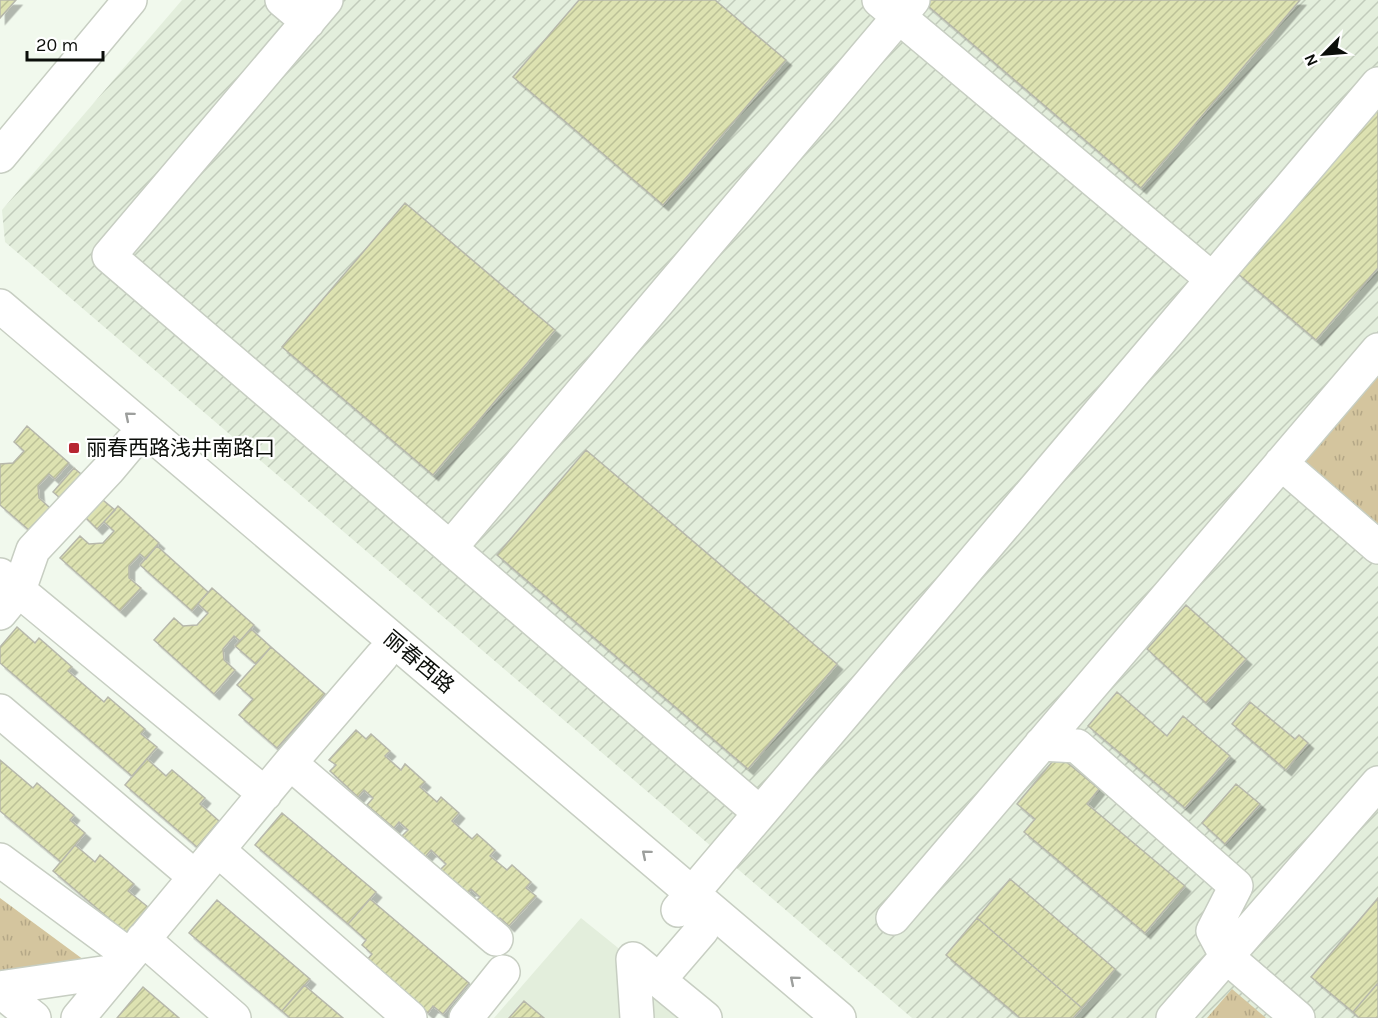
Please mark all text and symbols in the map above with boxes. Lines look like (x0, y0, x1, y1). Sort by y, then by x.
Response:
scale bar (27, 24, 104, 62)
north arrow (1294, 24, 1354, 84)
text: 20 m (36, 34, 78, 56)
text: N (1300, 51, 1322, 69)
one-way arrow (125, 412, 136, 423)
place label: 丽春西路浅井南路口 (86, 436, 275, 460)
marker: 丽春西路浅井南路口 (67, 441, 81, 455)
street label: 丽春西路 (379, 626, 459, 698)
one-way arrow (642, 850, 653, 861)
one-way arrow (790, 976, 801, 987)

